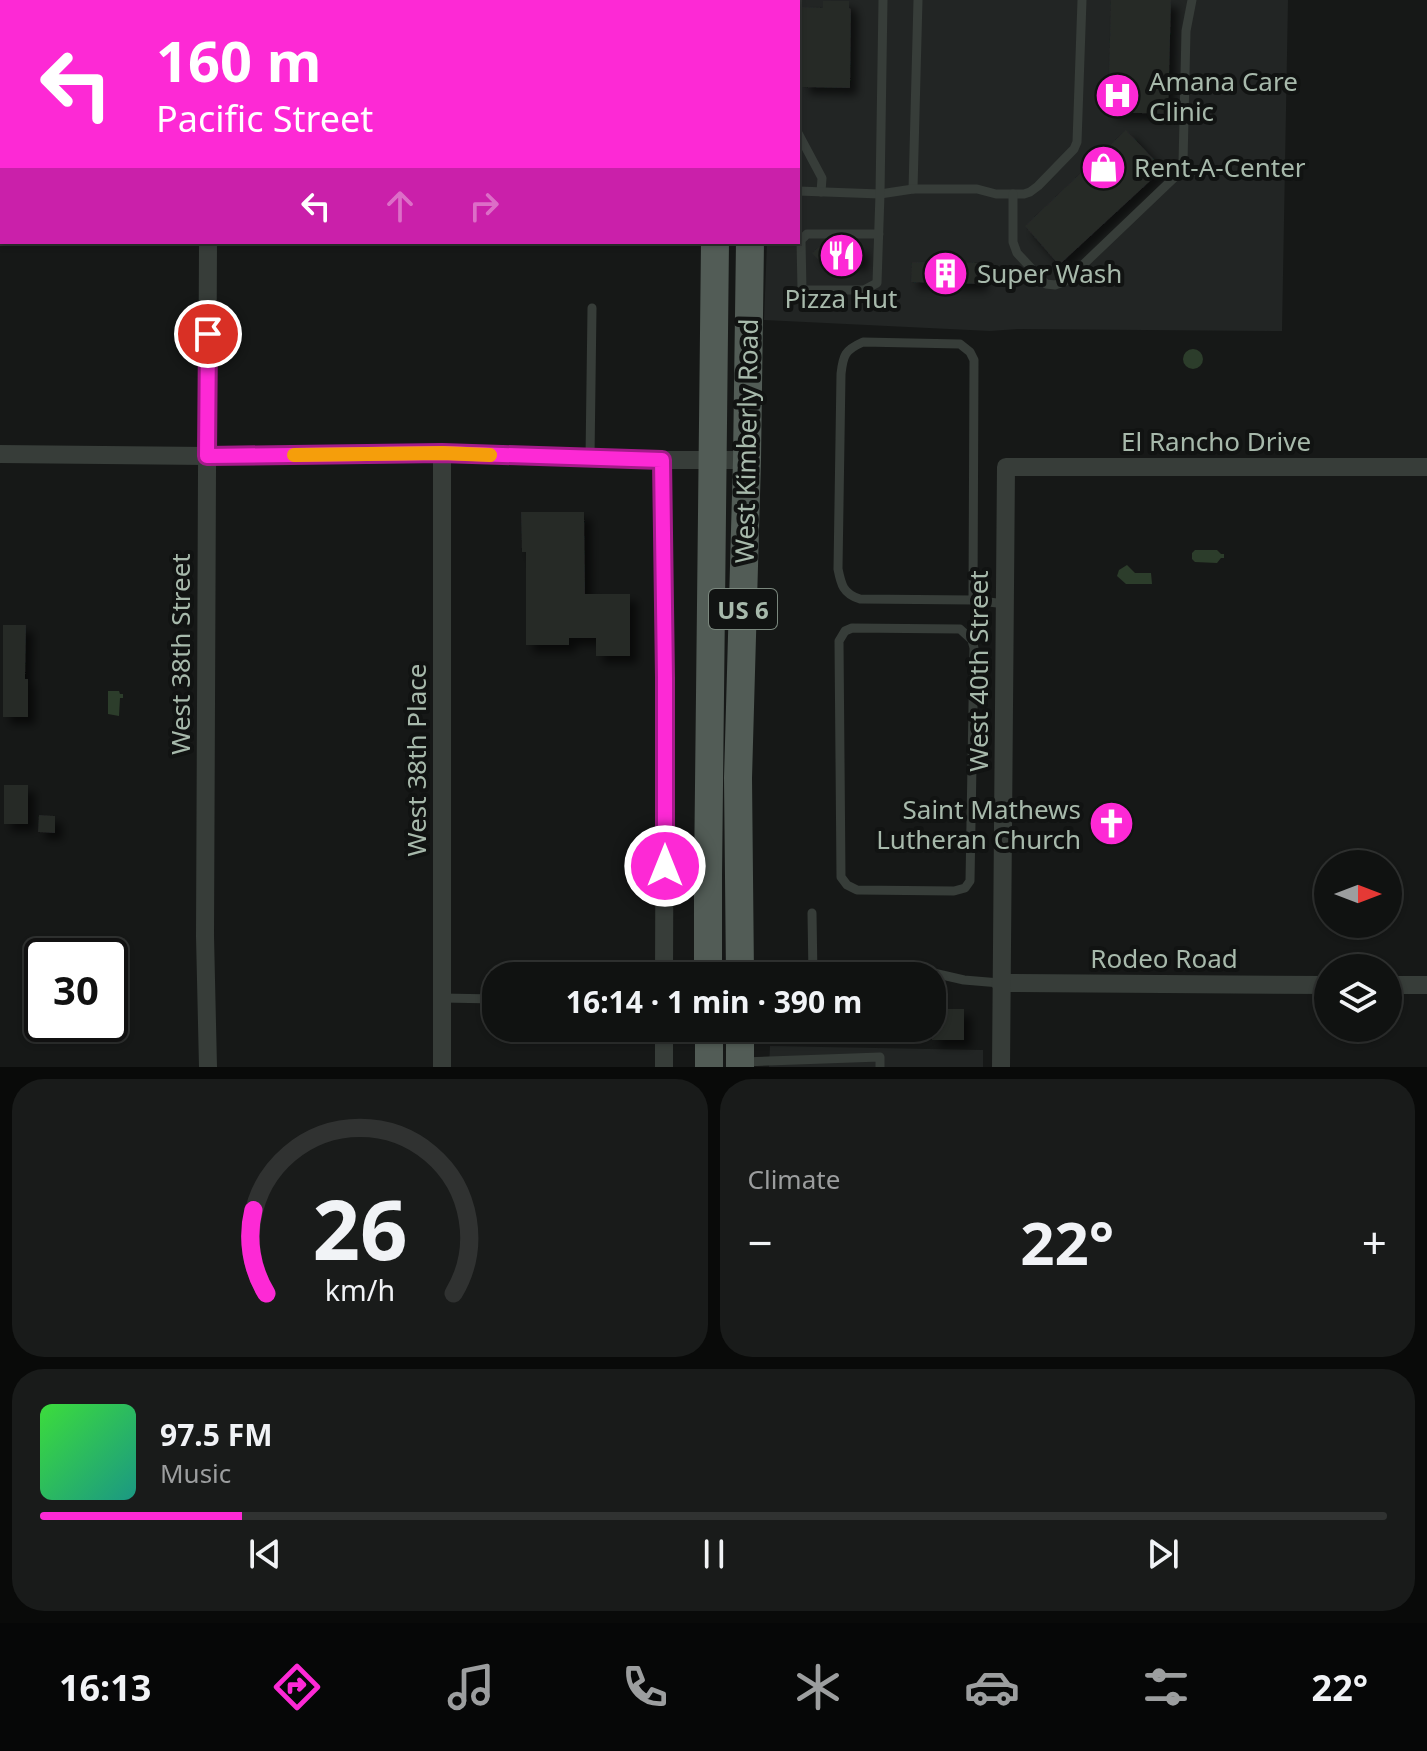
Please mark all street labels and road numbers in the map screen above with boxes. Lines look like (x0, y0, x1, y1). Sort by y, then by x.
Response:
street label: West Kimberly Road (726, 318, 766, 564)
street label: El Rancho Drive (1121, 423, 1311, 459)
street label: West 38th Street (162, 553, 198, 755)
street label: West 40th Street (960, 570, 996, 772)
road number: US 6 (709, 589, 777, 629)
street label: West 38th Place (398, 663, 434, 857)
street label: Rodeo Road (1090, 940, 1238, 976)

